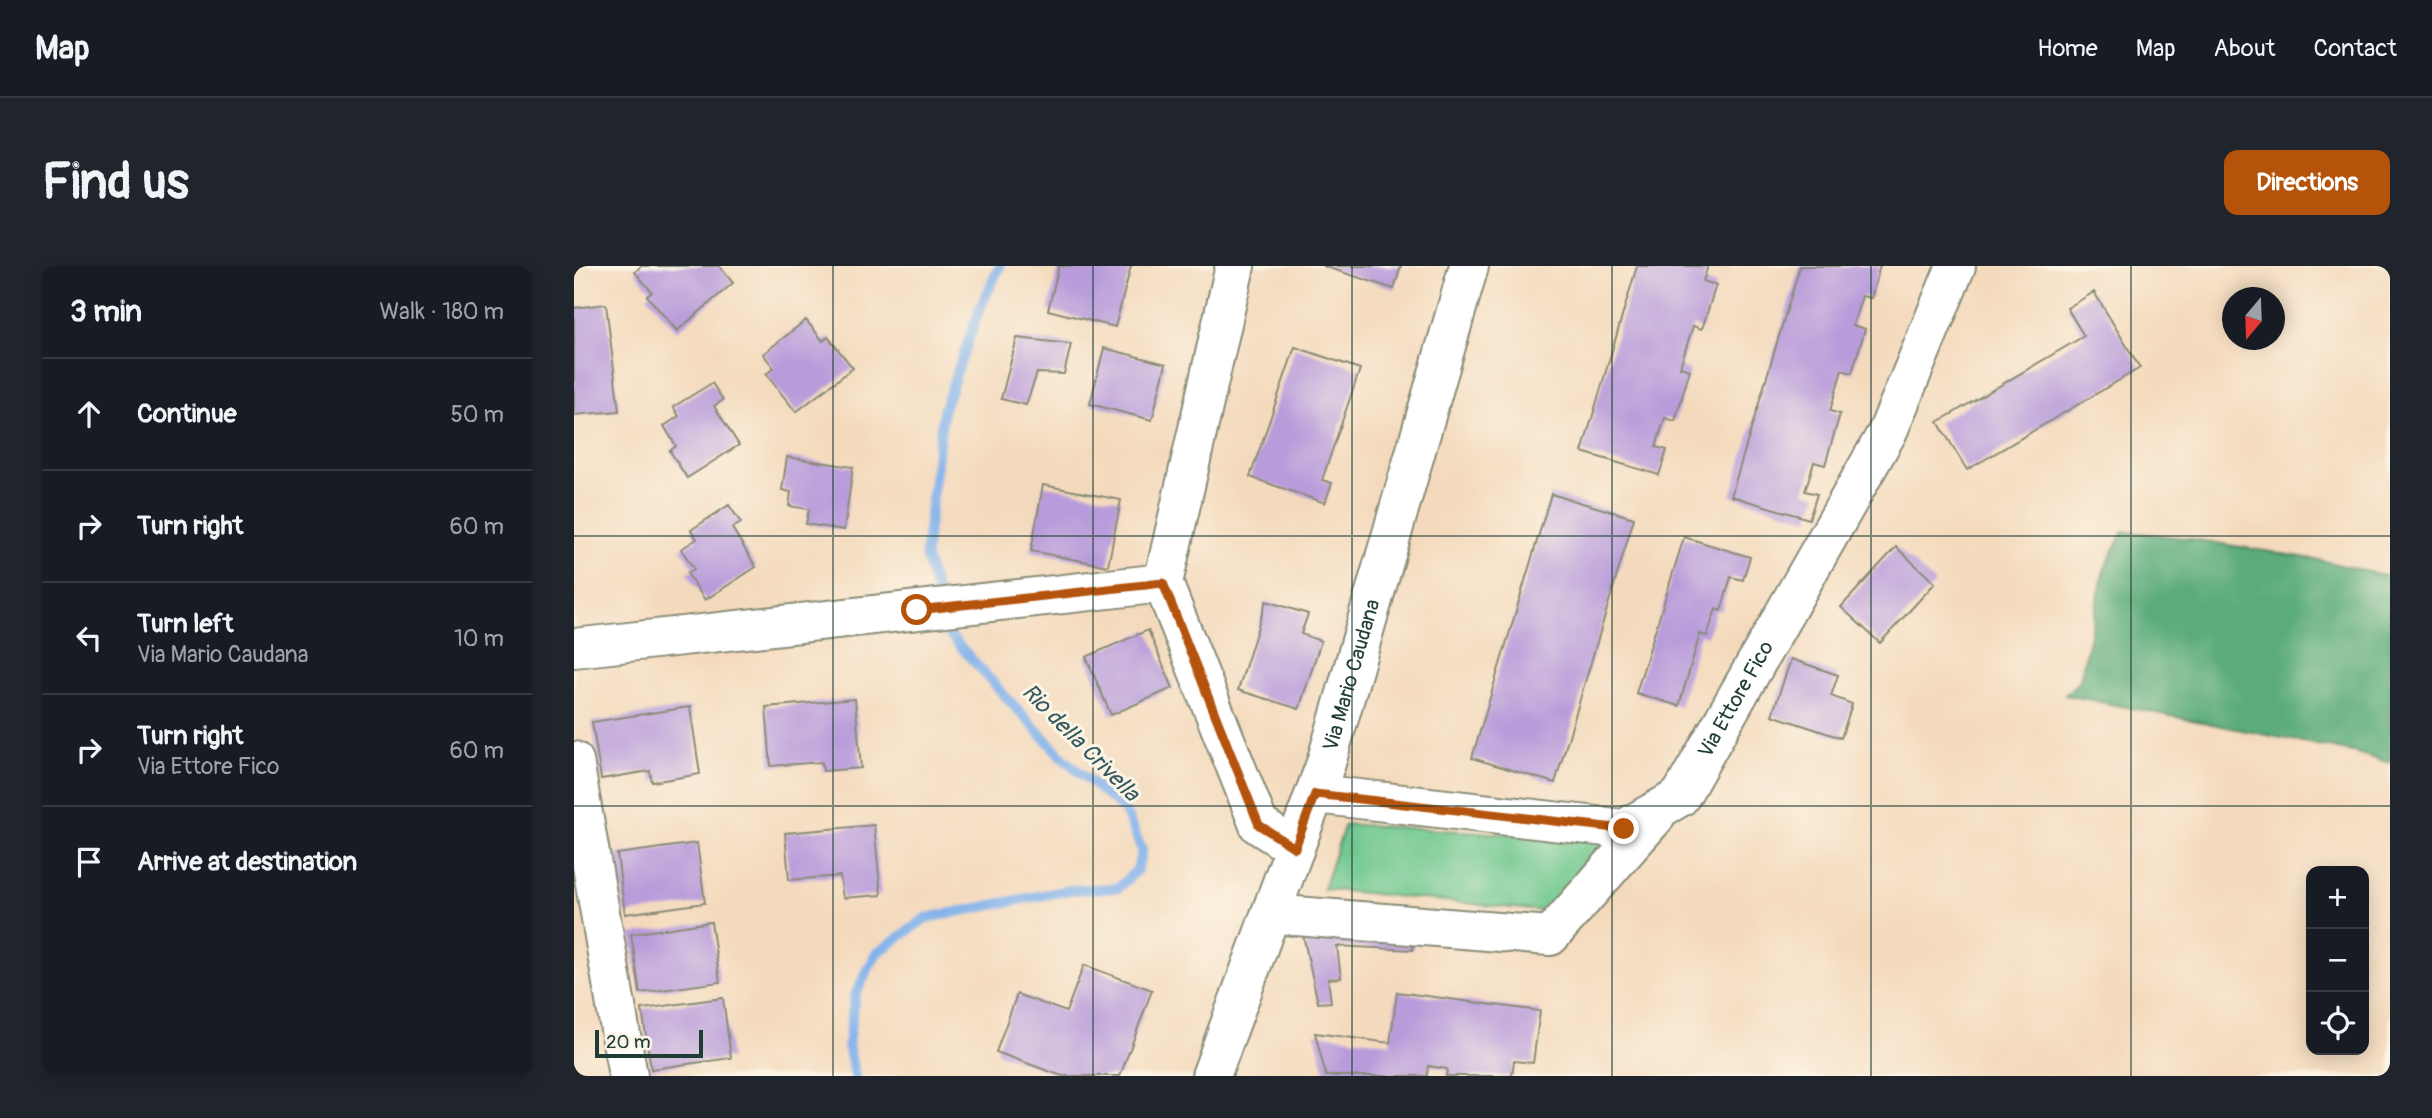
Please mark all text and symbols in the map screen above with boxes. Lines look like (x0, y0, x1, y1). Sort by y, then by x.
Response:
text: Map (35, 28, 90, 69)
text: Home (2037, 34, 2098, 63)
text: Map (2136, 34, 2176, 63)
text: About (2214, 34, 2276, 63)
text: Contact (2314, 34, 2397, 63)
button: Directions (2224, 150, 2390, 215)
text: Find us (42, 152, 189, 213)
north arrow (2222, 287, 2285, 350)
text: 3 min (70, 293, 142, 330)
text: Walk · 180 m (379, 297, 504, 326)
icon: ahead (70, 395, 108, 433)
text: Continue (137, 398, 237, 430)
text: 50 m (450, 400, 504, 429)
icon: right (70, 507, 108, 545)
text: Turn right (137, 510, 243, 542)
text: 60 m (449, 512, 504, 541)
route start (901, 594, 932, 625)
street label: Via Mario Caudana (1317, 596, 1386, 754)
text: Turn left (137, 608, 233, 640)
icon: left (70, 619, 108, 657)
text: 10 m (454, 624, 504, 653)
street label: Via Ettore Fico (1692, 636, 1780, 763)
text: Via Mario Caudana (137, 640, 308, 669)
water label: Rio della Crivella (1016, 677, 1147, 808)
text: Turn right (137, 720, 243, 752)
icon: right (70, 731, 108, 769)
text: 60 m (449, 736, 504, 765)
text: Via Ettore Fico (137, 752, 279, 781)
route end (1608, 813, 1639, 844)
icon: arrive (70, 843, 108, 881)
text: Arrive at destination (137, 846, 357, 878)
map controls (2306, 866, 2369, 1055)
button: + (2306, 866, 2369, 929)
button: − (2306, 929, 2369, 992)
button: locate (2306, 992, 2369, 1055)
scale bar (595, 1027, 704, 1059)
text: 20 m (606, 1030, 651, 1054)

